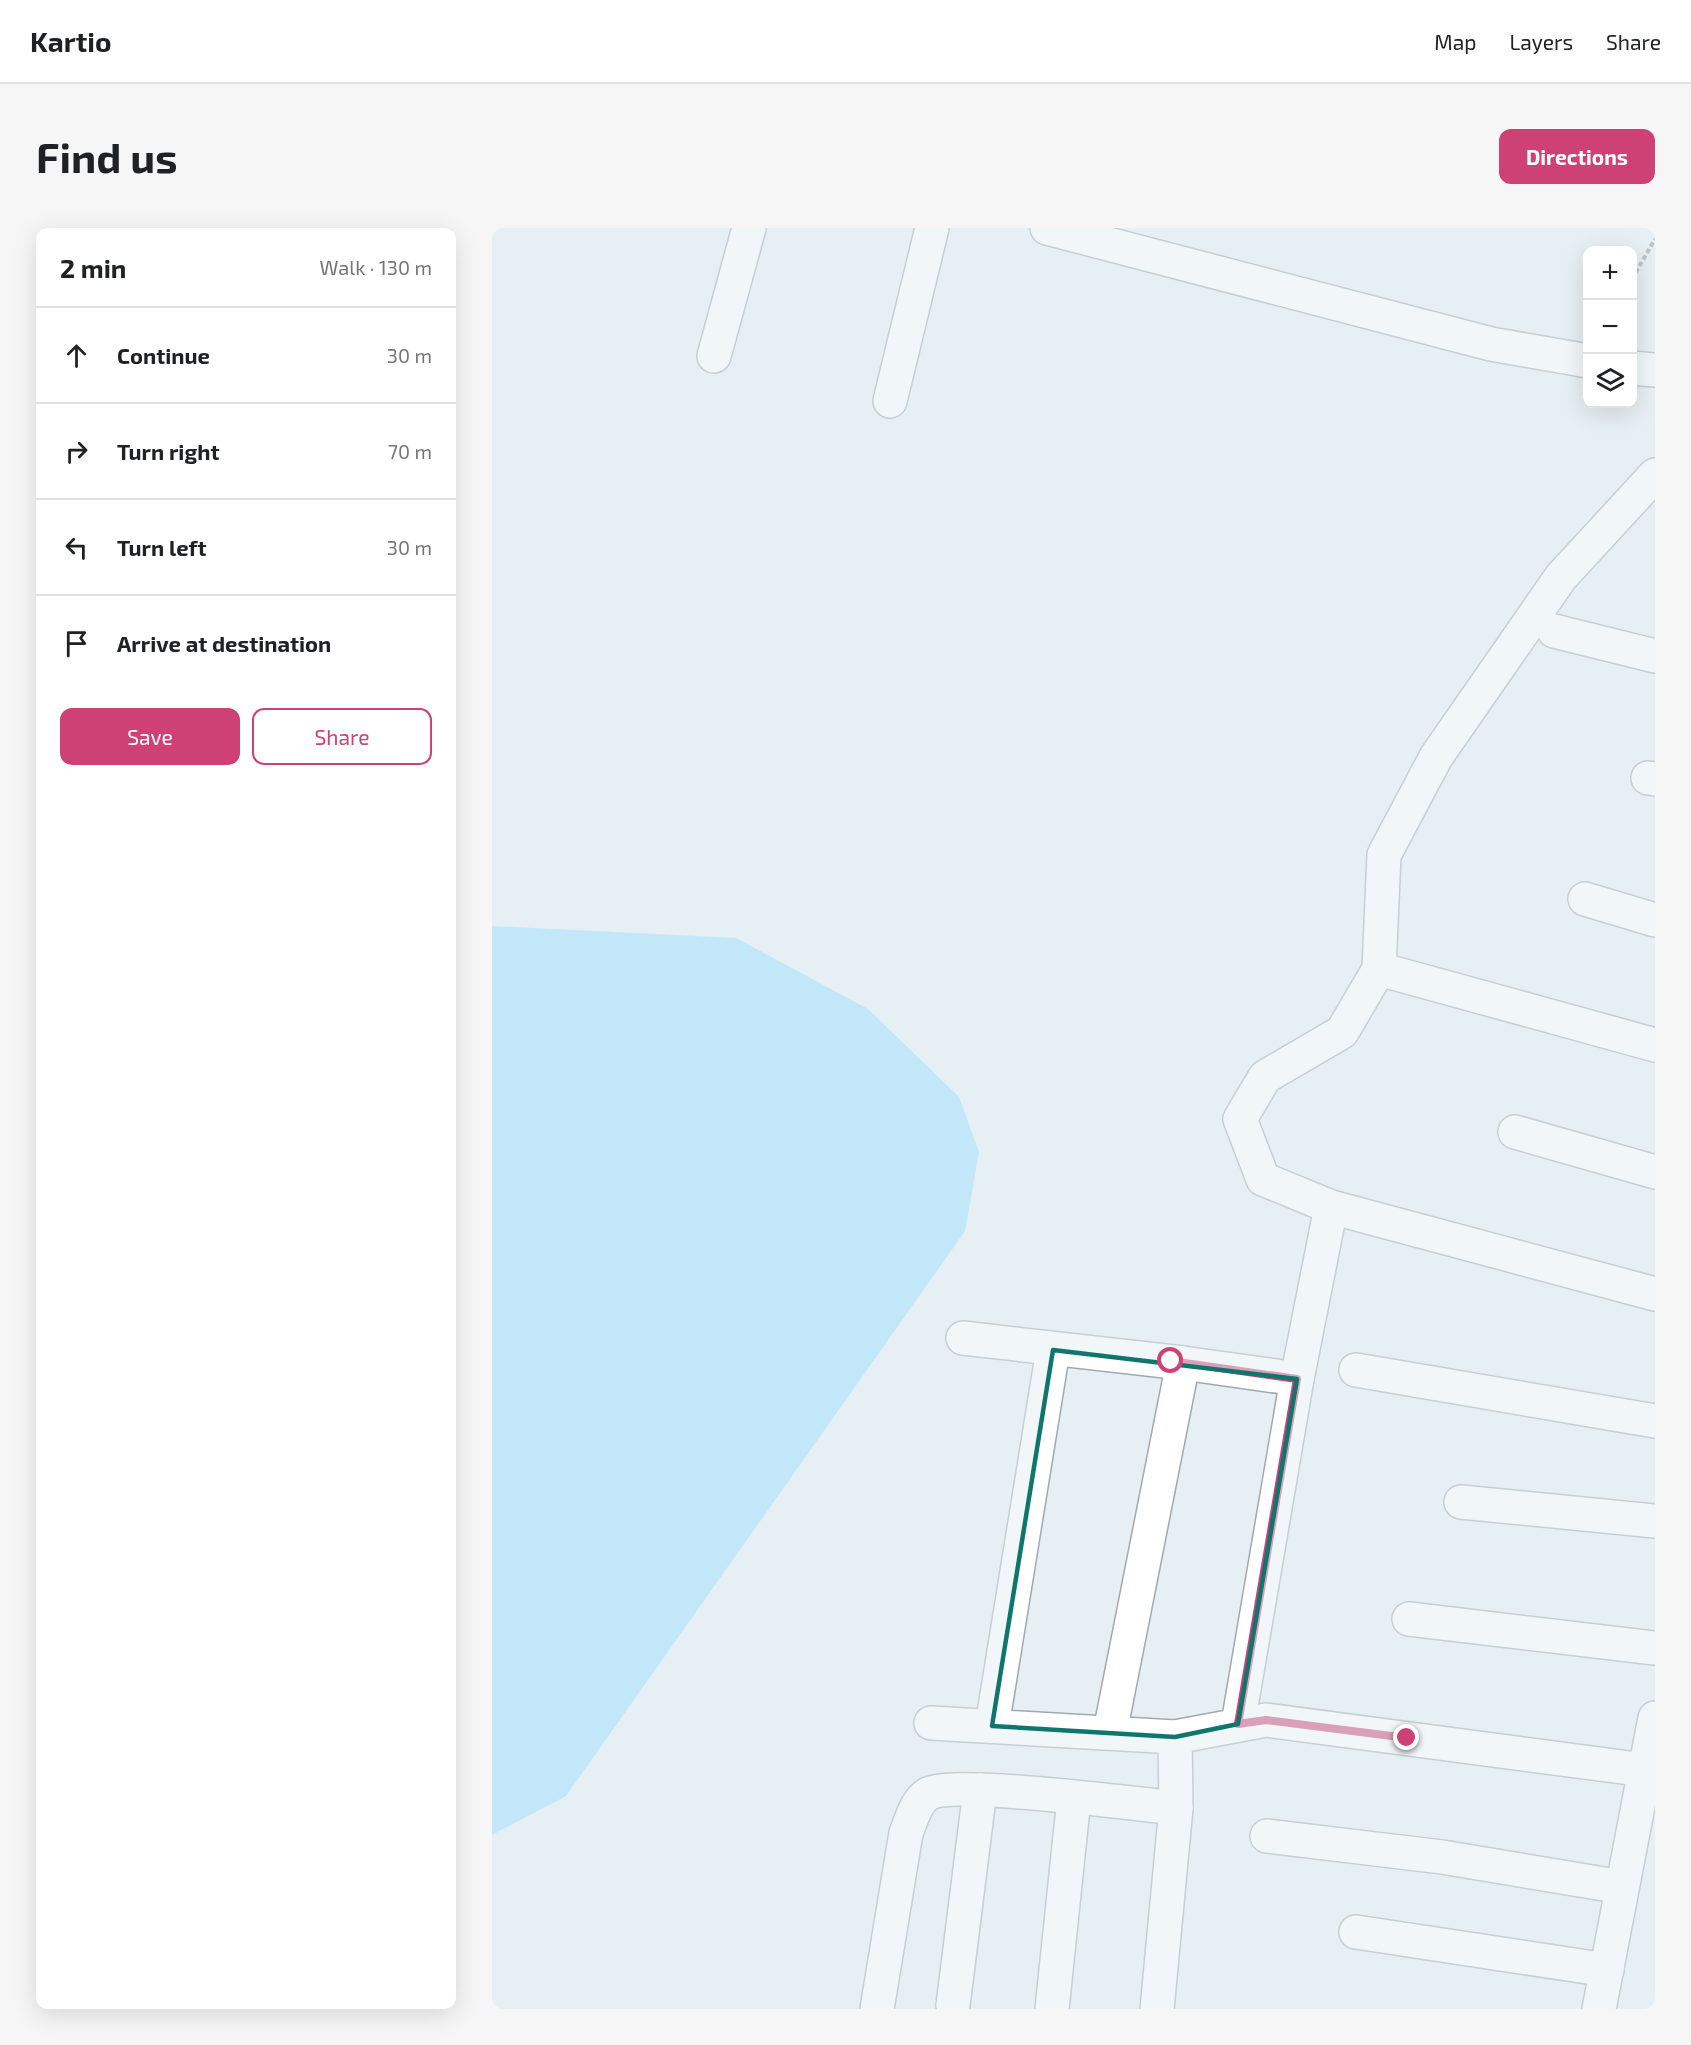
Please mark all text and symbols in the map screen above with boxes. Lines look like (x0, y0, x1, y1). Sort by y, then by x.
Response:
text: Kartio (30, 24, 111, 58)
text: Map (1434, 29, 1476, 54)
text: Layers (1509, 29, 1573, 54)
text: Share (1606, 29, 1661, 54)
button: Directions (1499, 129, 1655, 184)
text: Find us (36, 131, 178, 181)
map controls (1583, 246, 1637, 408)
button: + (1583, 246, 1637, 300)
text: 2 min (60, 252, 126, 283)
text: Walk · 130 m (320, 255, 432, 279)
button: − (1583, 300, 1637, 354)
icon: ahead (60, 339, 93, 372)
text: Continue (117, 342, 210, 368)
text: 30 m (387, 343, 432, 367)
button: layers (1583, 354, 1637, 408)
icon: right (60, 435, 93, 468)
text: Turn right (117, 438, 219, 464)
text: 70 m (388, 439, 432, 463)
icon: left (60, 531, 93, 564)
text: Turn left (117, 534, 206, 560)
text: 30 m (387, 535, 432, 559)
icon: arrive (60, 627, 93, 660)
text: Arrive at destination (117, 630, 331, 656)
button: Save (60, 708, 240, 765)
button: Share (252, 708, 432, 765)
route start (1157, 1347, 1183, 1373)
route end (1393, 1724, 1419, 1750)

